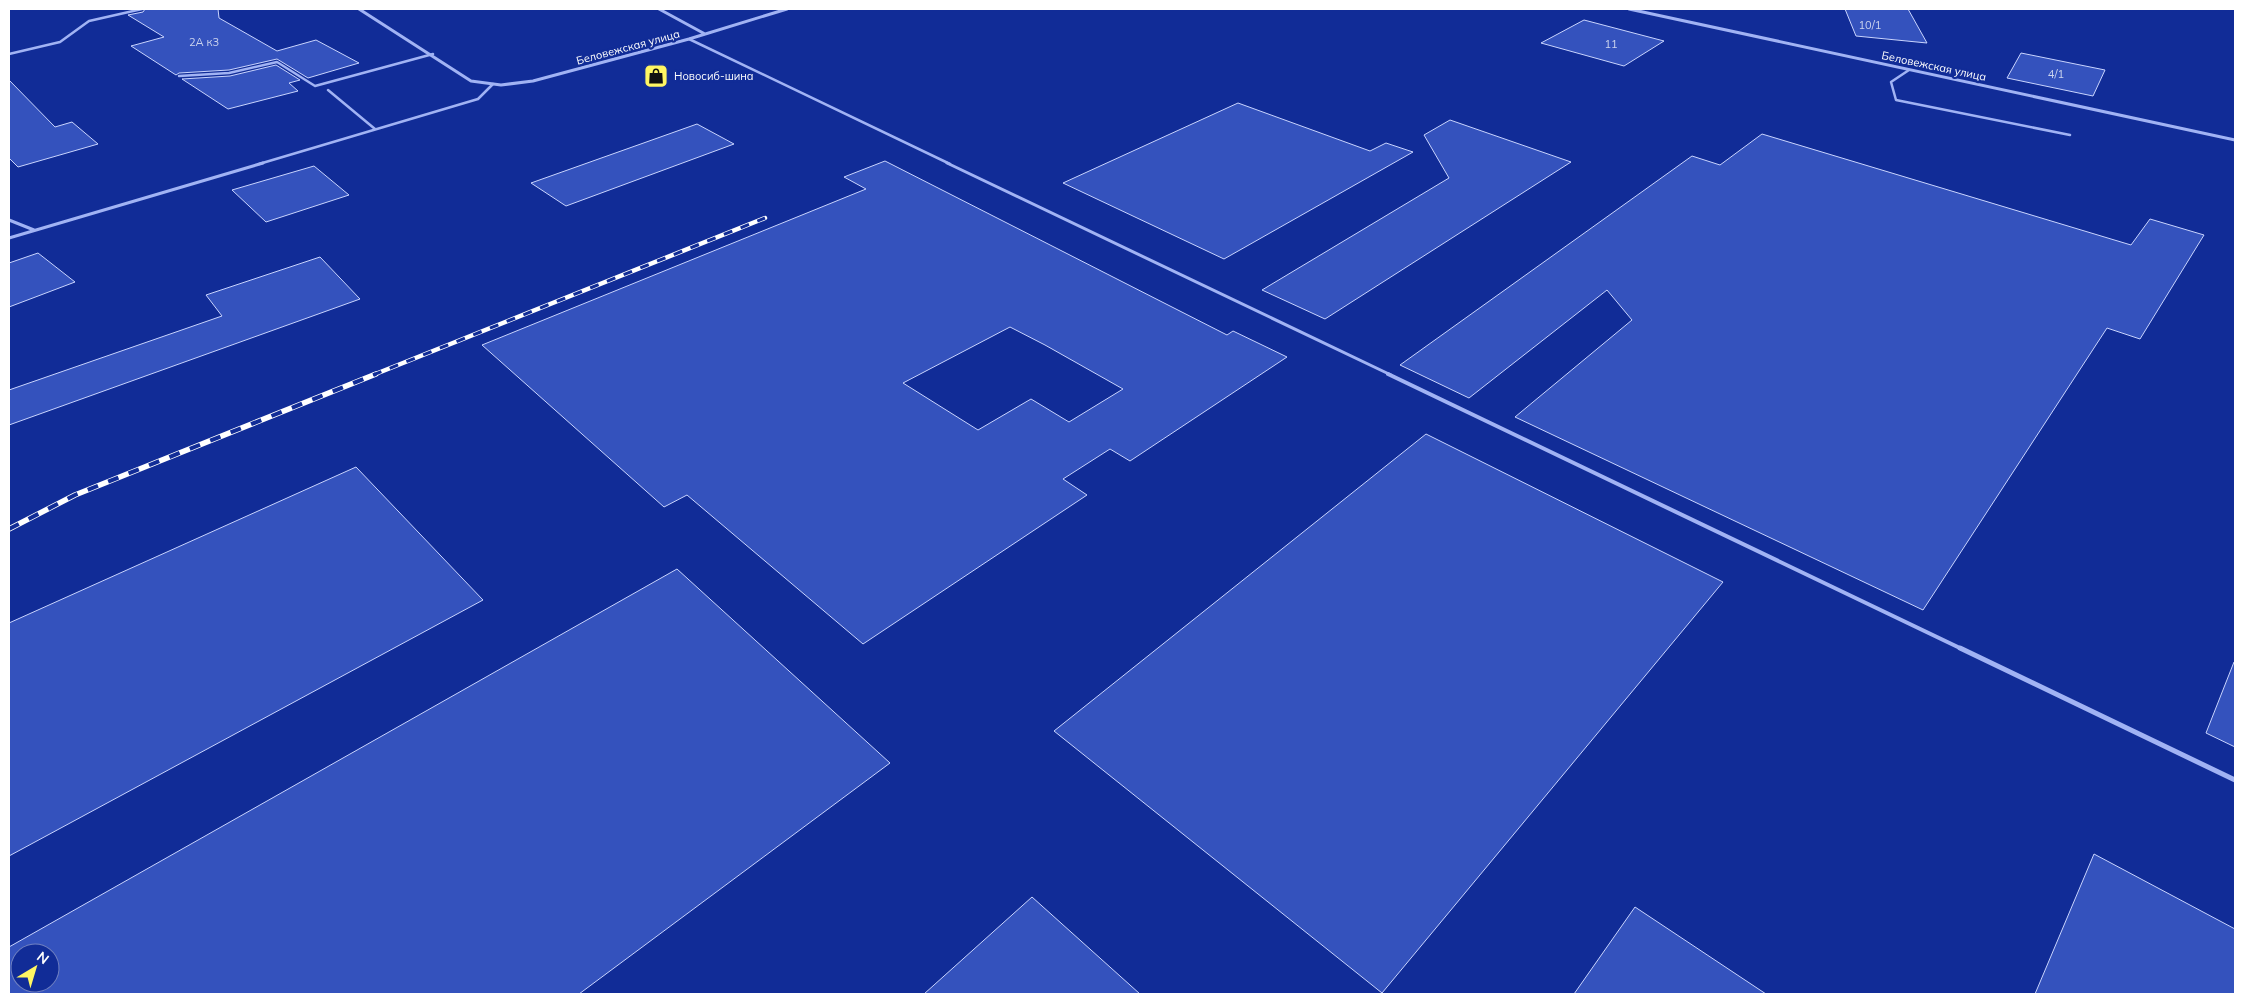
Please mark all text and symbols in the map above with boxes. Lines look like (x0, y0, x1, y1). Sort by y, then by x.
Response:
house number: 10/1 (1859, 18, 1881, 32)
street label: Беловежская улица (575, 26, 681, 68)
house number: 2А к3 (189, 35, 219, 49)
house number: 11 (1604, 37, 1618, 51)
street label: Беловежская улица (1880, 48, 1988, 84)
shop icon: Новосиб-шина (643, 63, 669, 89)
house number: 4/1 (2048, 67, 2064, 81)
place label: Новосиб-шина (674, 69, 754, 83)
north arrow (10, 943, 60, 993)
text: N (33, 947, 53, 968)

